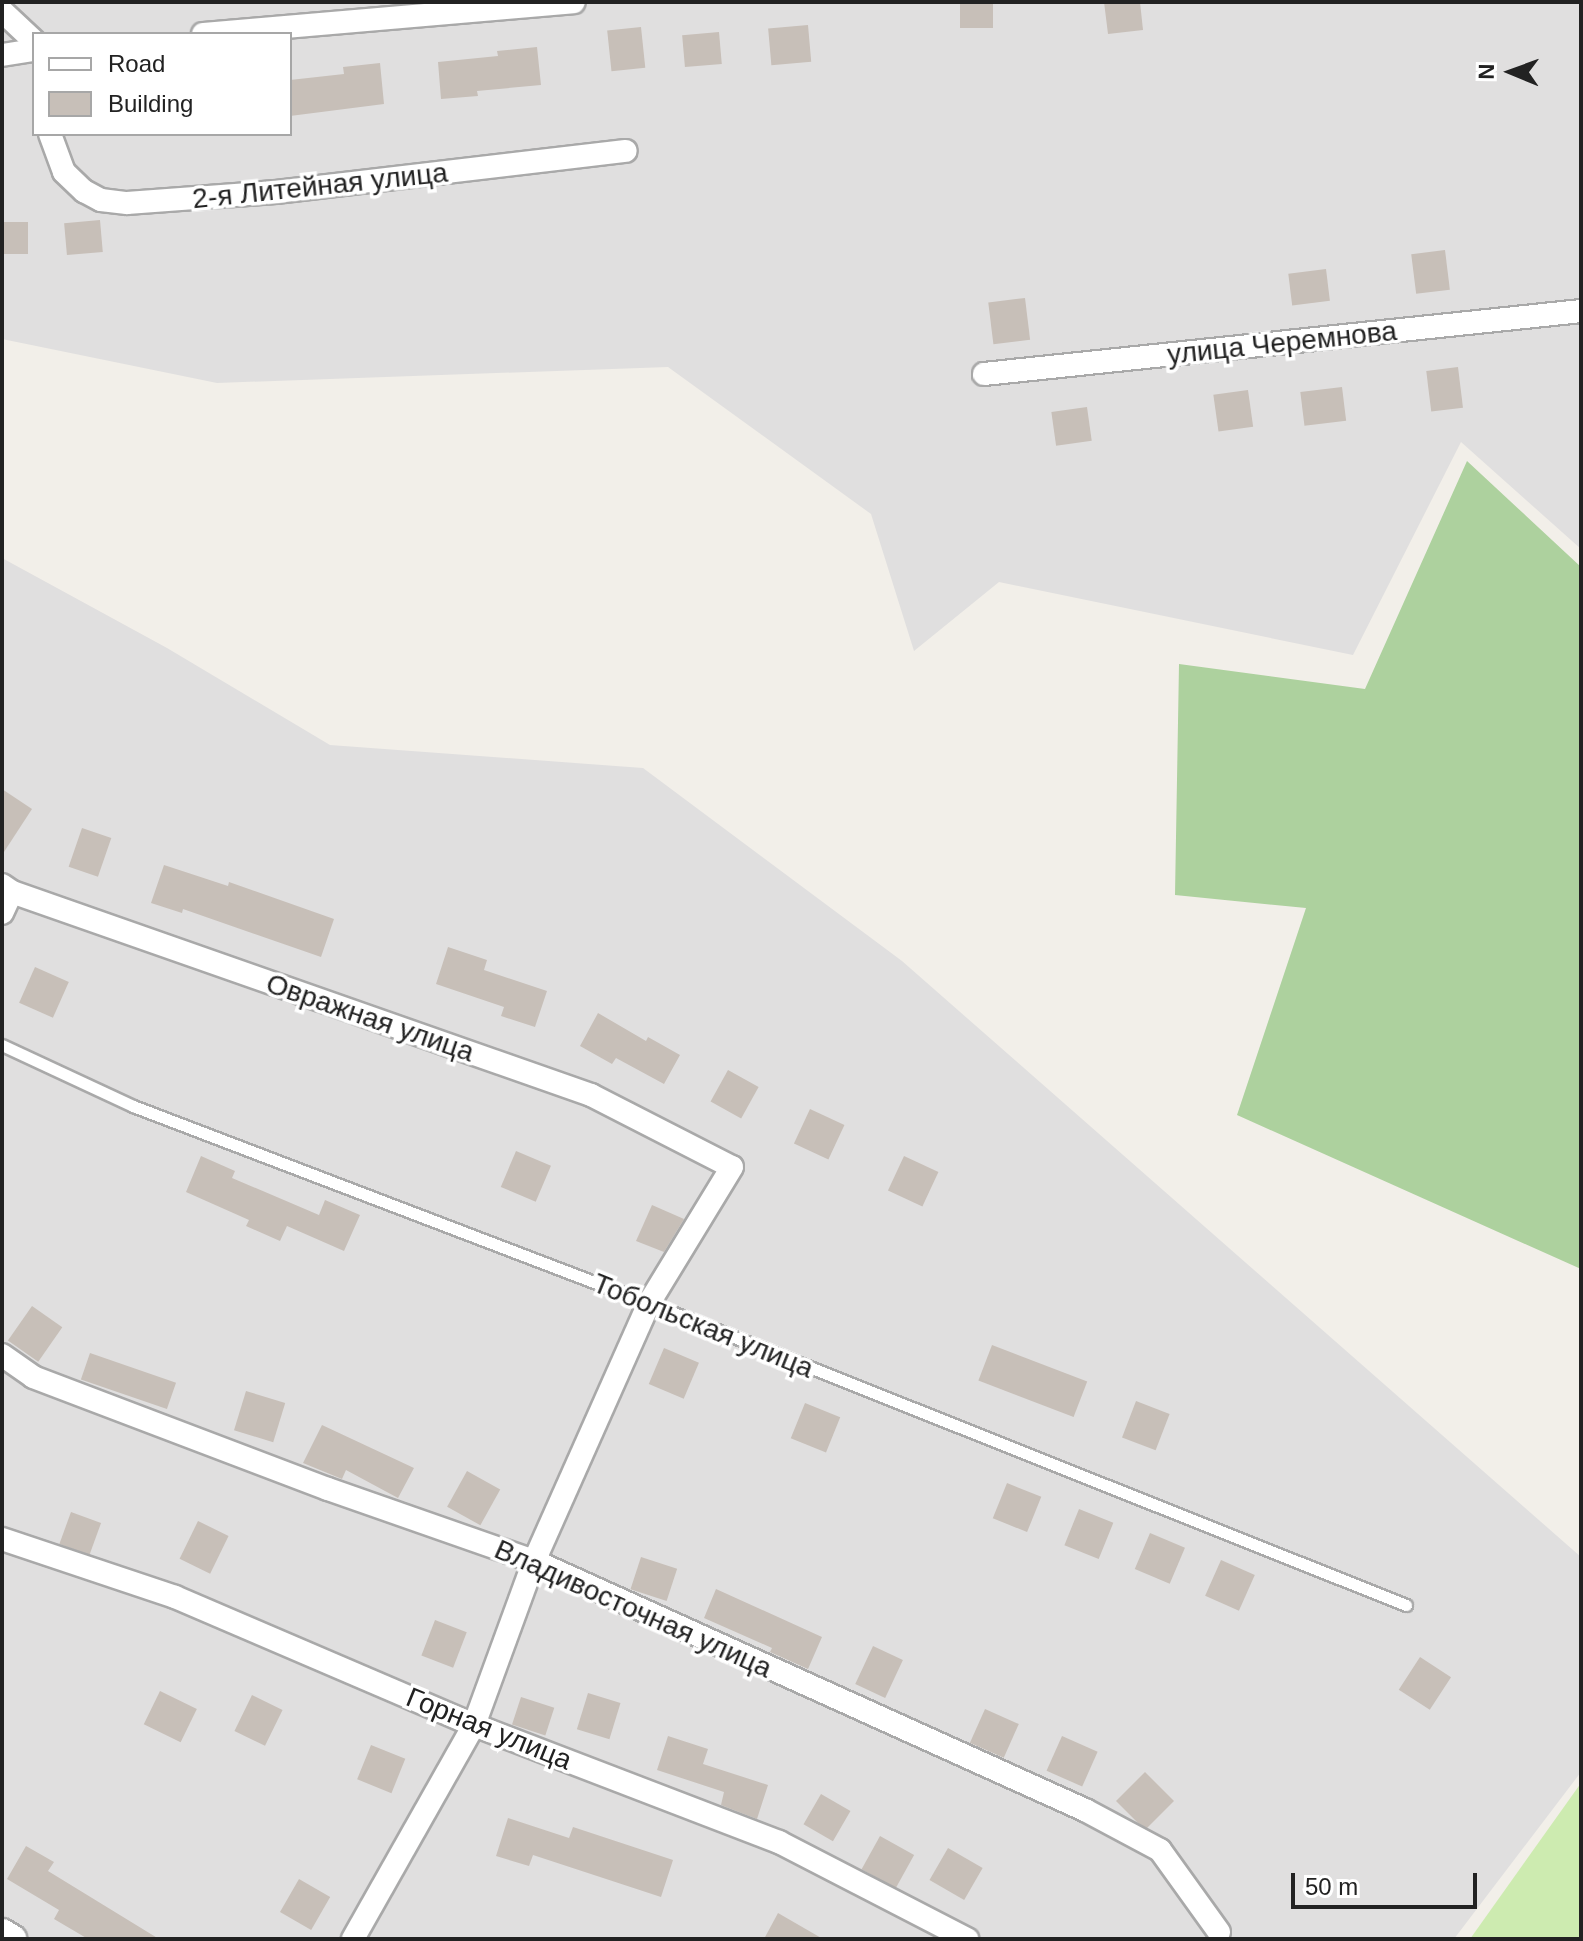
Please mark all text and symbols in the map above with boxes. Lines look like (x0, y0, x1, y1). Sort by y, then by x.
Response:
legend (32, 32, 292, 136)
north arrow (1471, 32, 1551, 112)
text: Road (108, 50, 165, 77)
text: N (1474, 63, 1499, 80)
text: Building (108, 90, 193, 117)
street label: 2-я Литейная улица (191, 156, 449, 216)
street label: улица Черемнова (1166, 314, 1398, 372)
street label: Овражная улица (262, 967, 478, 1069)
street label: Тобольская улица (588, 1266, 818, 1386)
street label: Владивосточная улица (489, 1533, 777, 1685)
street label: Горная улица (401, 1681, 577, 1777)
scale bar (1295, 1857, 1481, 1907)
text: 50 m (1305, 1873, 1358, 1900)

